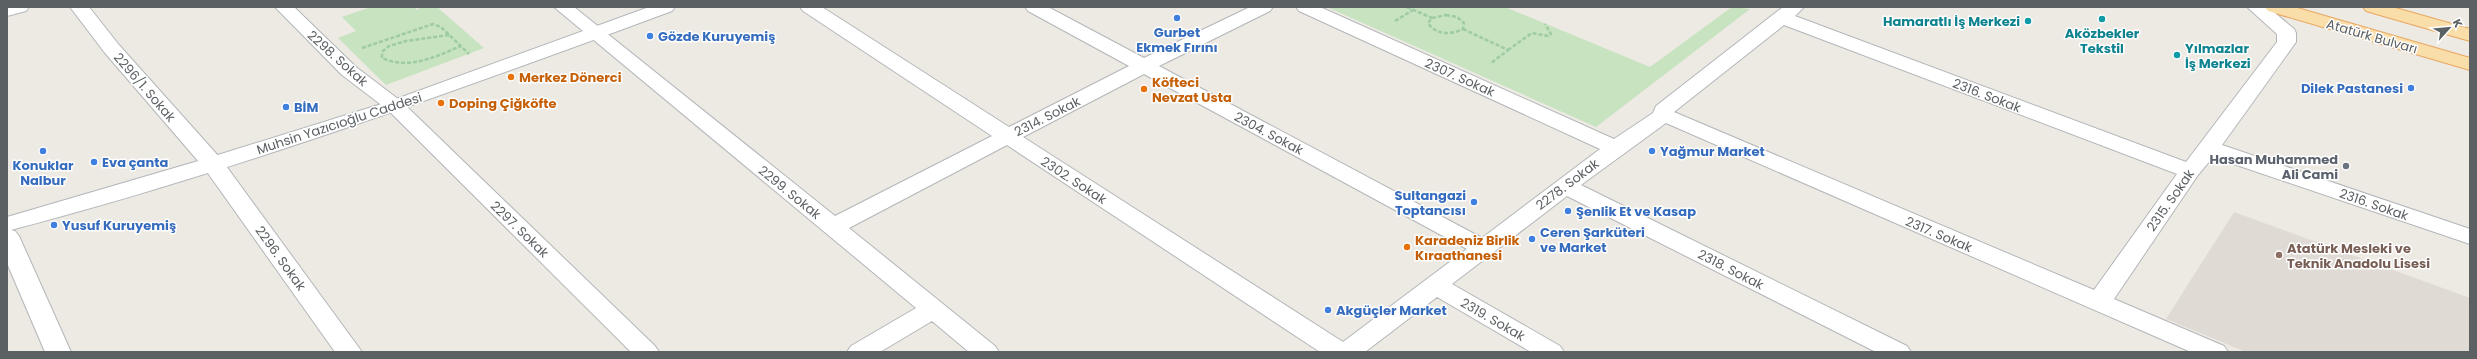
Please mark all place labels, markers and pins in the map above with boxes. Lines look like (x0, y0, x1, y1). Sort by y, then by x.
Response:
place label: Hamaratlı İş Merkezi (1883, 12, 2020, 31)
marker: Gurbet Ekmek Fırını (1172, 13, 1182, 23)
marker: Aközbekler Tekstil (2097, 14, 2107, 24)
marker: Hamaratlı İş Merkezi (2023, 16, 2033, 26)
place label: Gurbet Ekmek Fırını (1136, 23, 1218, 57)
place label: Aközbekler Tekstil (2065, 24, 2140, 58)
place label: Gözde Kuruyemiş (658, 27, 775, 46)
marker: Gözde Kuruyemiş (645, 31, 655, 41)
place label: Yılmazlar İş Merkezi (2185, 39, 2251, 73)
marker: Yılmazlar İş Merkezi (2172, 50, 2182, 60)
place label: Merkez Dönerci (519, 68, 622, 87)
marker: Merkez Dönerci (506, 72, 516, 82)
place label: Köfteci Nevzat Usta (1152, 73, 1232, 107)
place label: Dilek Pastanesi (2301, 79, 2403, 98)
marker: Dilek Pastanesi (2406, 83, 2416, 93)
marker: Köfteci Nevzat Usta (1139, 84, 1149, 94)
place label: Doping Çiğköfte (449, 94, 557, 113)
place label: BİM (294, 98, 318, 117)
marker: Doping Çiğköfte (436, 98, 446, 108)
marker: BİM (281, 102, 291, 112)
place label: Yağmur Market (1660, 142, 1765, 161)
marker: Konuklar Nalbur (38, 146, 48, 156)
marker: Yağmur Market (1647, 146, 1657, 156)
place label: Hasan Muhammed Ali Cami (2209, 150, 2338, 184)
place label: Eva çanta (102, 153, 168, 172)
place label: Konuklar Nalbur (12, 156, 74, 190)
marker: Eva çanta (89, 157, 99, 167)
marker: Hasan Muhammed Ali Cami (2341, 161, 2351, 171)
place label: Sultangazi Toptancısı (1395, 186, 1466, 220)
marker: Sultangazi Toptancısı (1469, 197, 1479, 207)
place label: Şenlik Et ve Kasap (1576, 202, 1696, 221)
marker: Şenlik Et ve Kasap (1563, 206, 1573, 216)
place label: Yusuf Kuruyemiş (62, 216, 176, 235)
marker: Yusuf Kuruyemiş (49, 220, 59, 230)
place label: Ceren Şarküteri ve Market (1540, 223, 1645, 257)
place label: Karadeniz Birlik Kıraathanesi (1415, 231, 1520, 265)
marker: Ceren Şarküteri ve Market (1527, 234, 1537, 244)
place label: Atatürk Mesleki ve Teknik Anadolu Lisesi (2287, 239, 2430, 273)
marker: Karadeniz Birlik Kıraathanesi (1402, 242, 1412, 252)
marker: Atatürk Mesleki ve Teknik Anadolu Lisesi (2274, 250, 2284, 260)
place label: Akgüçler Market (1336, 301, 1447, 320)
marker: Akgüçler Market (1323, 305, 1333, 315)

